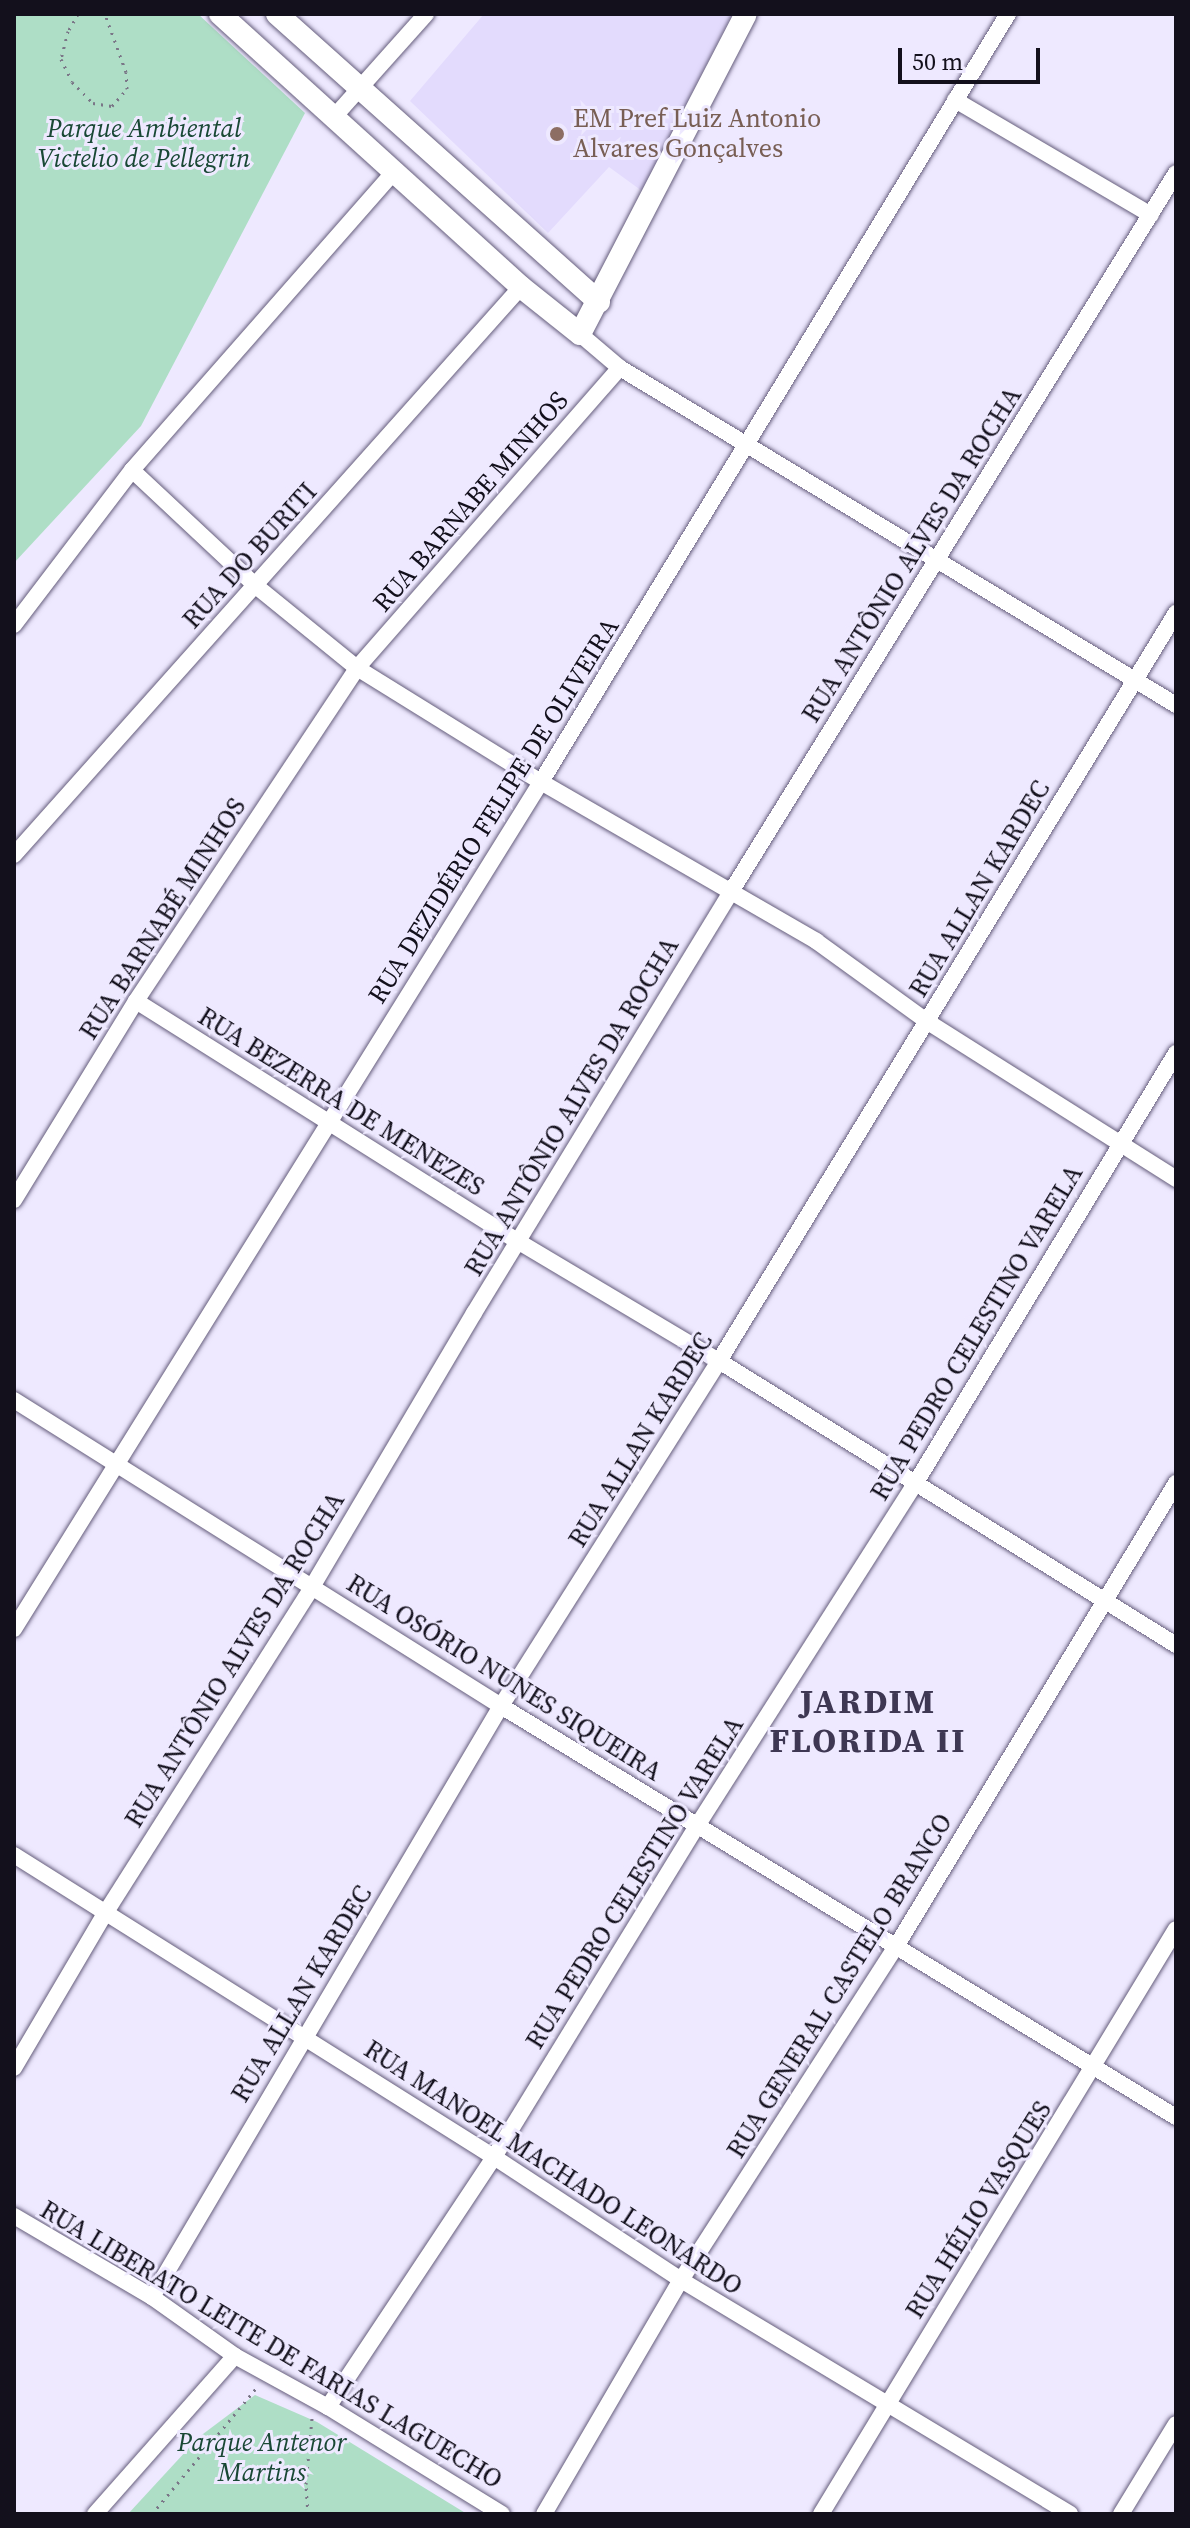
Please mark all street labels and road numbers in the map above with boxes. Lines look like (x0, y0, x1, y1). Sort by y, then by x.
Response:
street label: RUA ANTÔNIO ALVES DA ROCHA (796, 382, 1028, 728)
street label: RUA BARNABE MINHOS (367, 385, 575, 619)
street label: RUA DO BURITI (176, 477, 324, 635)
street label: RUA DEZIDÉRIO FELIPE DE OLIVEIRA (362, 613, 626, 1009)
street label: RUA ALLAN KARDEC (903, 775, 1057, 1003)
street label: RUA BARNABÉ MINHOS (73, 792, 253, 1046)
street label: RUA ANTÔNIO ALVES DA ROCHA (458, 932, 686, 1282)
street label: RUA BEZERRA DE MENEZES (192, 1001, 490, 1203)
street label: RUA PEDRO CELESTINO VARELA (864, 1159, 1090, 1507)
street label: RUA ALLAN KARDEC (562, 1327, 720, 1553)
street label: RUA ANTÔNIO ALVES DA ROCHA (119, 1487, 351, 1833)
street label: RUA OSÓRIO NUNES SIQUEIRA (341, 1568, 667, 1788)
street label: RUA PEDRO CELESTINO VARELA (519, 1711, 751, 2055)
street label: RUA GENERAL CASTELO BRANCO (721, 1808, 959, 2164)
street label: RUA ALLAN KARDEC (225, 1880, 379, 2108)
street label: RUA MANOEL MACHADO LEONARDO (358, 2034, 748, 2302)
street label: RUA HÉLIO VASQUES (899, 2095, 1059, 2325)
street label: RUA LIBERATO LEITE DE FARIAS LAGUECHO (34, 2194, 508, 2496)

